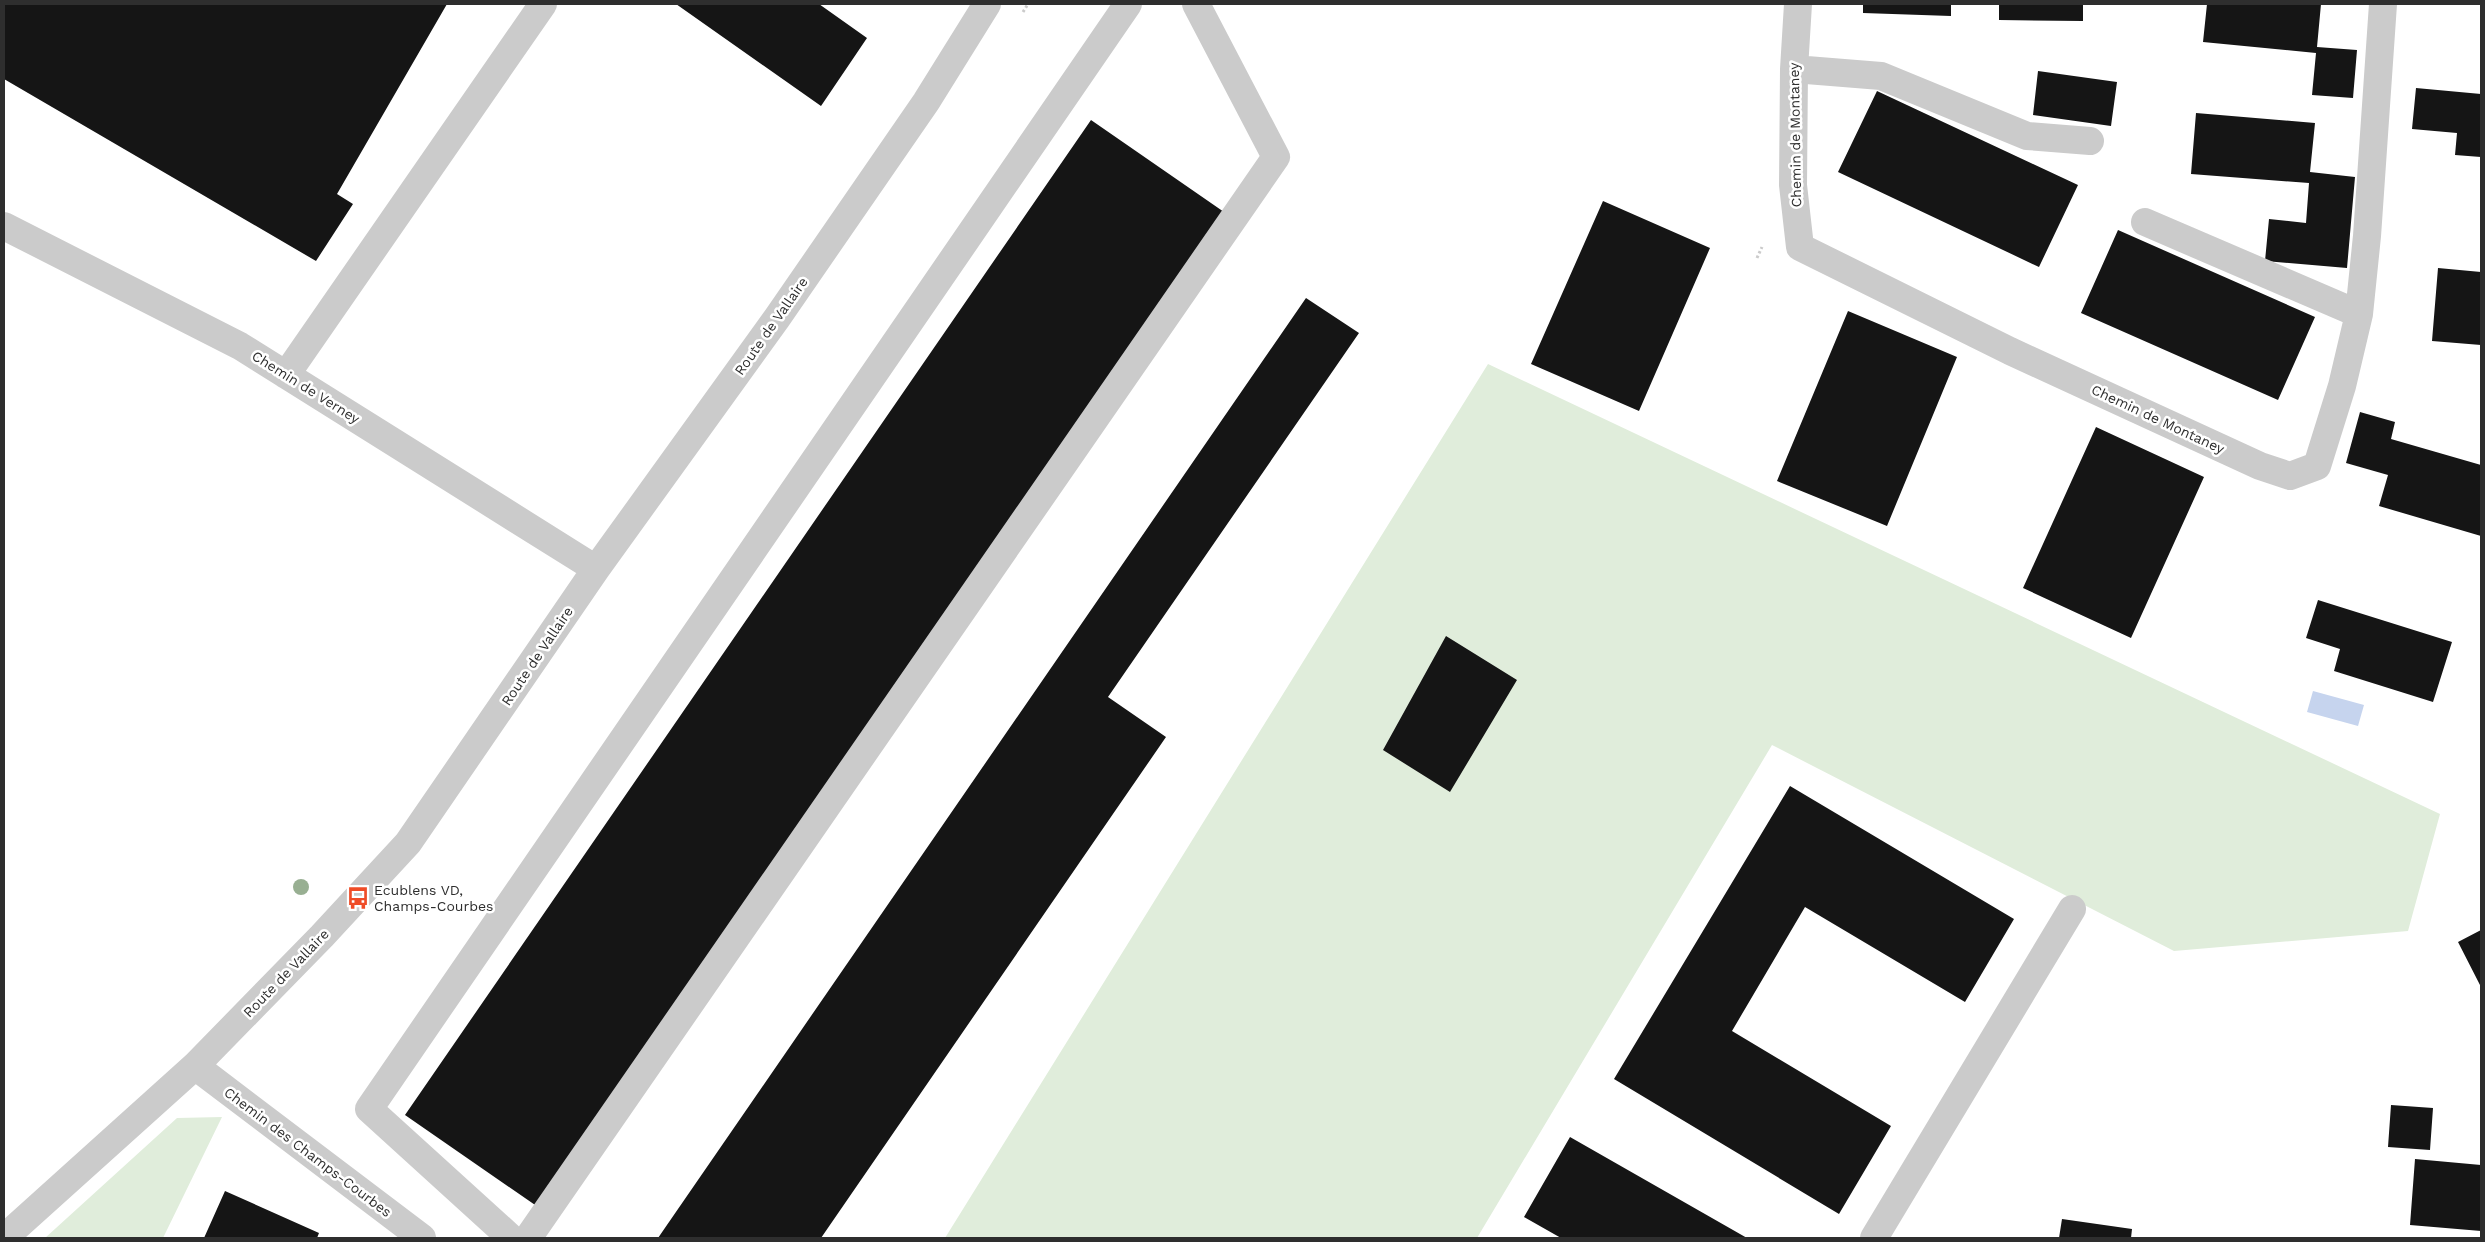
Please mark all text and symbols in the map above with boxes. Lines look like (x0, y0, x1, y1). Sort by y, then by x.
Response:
street label: Chemin de Montaney (1786, 62, 1804, 207)
street label: Route de Vallaire (731, 274, 811, 378)
street label: Chemin de Verney (249, 347, 363, 427)
street label: Chemin de Montaney (2089, 381, 2228, 457)
street label: Route de Vallaire (498, 603, 576, 709)
place label: Ecublens VD, Champs-Courbes (374, 882, 493, 914)
bus stop icon: Ecublens VD, Champs-Courbes (345, 885, 371, 911)
street label: Route de Vallaire (240, 926, 332, 1020)
street label: Chemin des Champs-Courbes (221, 1084, 395, 1220)

